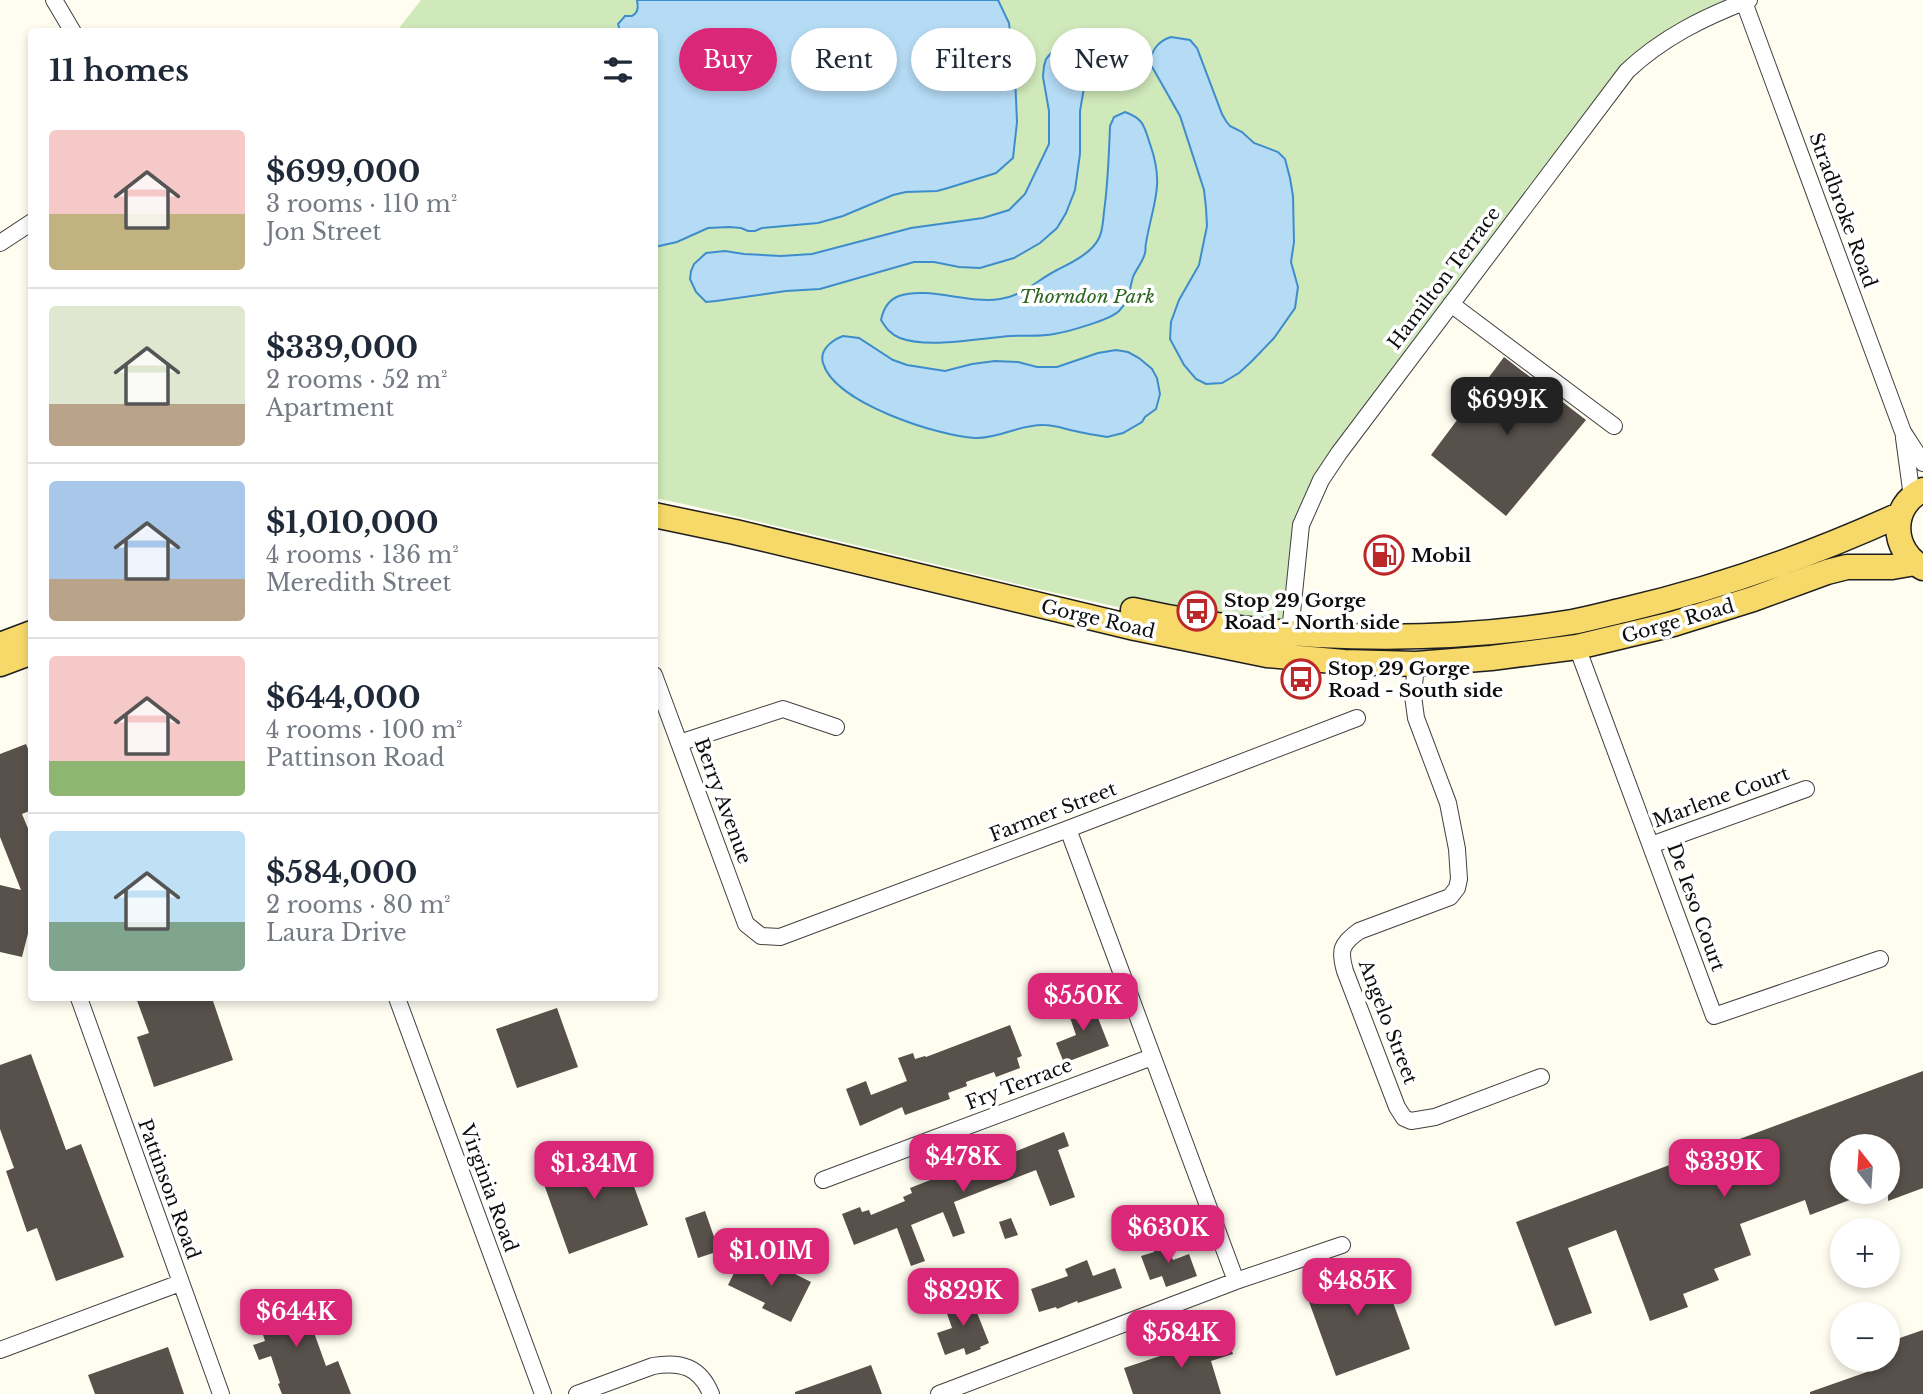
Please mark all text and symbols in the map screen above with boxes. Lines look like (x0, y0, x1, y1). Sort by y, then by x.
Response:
chip: Buy (679, 28, 777, 91)
chip: Rent (791, 28, 897, 91)
chip: Filters (911, 28, 1036, 91)
chip: New (1050, 28, 1153, 91)
icon: filters (599, 51, 637, 89)
text: 11 homes (49, 52, 189, 89)
street label: Stradbroke Road (1804, 129, 1882, 291)
text: $699,000 (266, 153, 420, 190)
icon: home (105, 158, 189, 242)
text: 3 rooms · 110 m² (266, 190, 457, 218)
street label: Hamilton Terrace (1383, 202, 1505, 354)
text: Jon Street (266, 218, 381, 246)
park label: Thorndon Park (1019, 285, 1155, 308)
text: $339,000 (266, 329, 418, 366)
icon: home (105, 334, 189, 418)
text: 2 rooms · 52 m² (266, 366, 448, 394)
pin: $699K (1458, 378, 1556, 437)
text: $699K (1467, 386, 1547, 414)
text: Apartment (266, 394, 394, 422)
text: $1,010,000 (266, 504, 439, 541)
icon: home (105, 509, 189, 593)
fuel station icon: Mobil (1363, 534, 1405, 576)
text: 4 rooms · 136 m² (266, 541, 459, 569)
place label: Mobil (1411, 544, 1472, 567)
text: Meredith Street (266, 569, 451, 597)
place label: Stop 29 Gorge Road - North side (1224, 589, 1400, 634)
bus stop icon: Stop 29 Gorge Road - North side (1176, 590, 1218, 632)
street label: Gorge Road (1619, 594, 1737, 648)
street label: Gorge Road (1039, 595, 1157, 643)
place label: Stop 29 Gorge Road - South side (1328, 657, 1503, 702)
bus stop icon: Stop 29 Gorge Road - South side (1280, 658, 1322, 700)
text: $644,000 (266, 679, 421, 716)
icon: home (105, 684, 189, 768)
text: 4 rooms · 100 m² (266, 716, 463, 744)
street label: Berry Avenue (690, 735, 756, 867)
text: Pattinson Road (266, 744, 444, 772)
street label: Marlene Court (1650, 761, 1793, 832)
street label: Farmer Street (986, 777, 1120, 847)
street label: De Ieso Court (1662, 840, 1730, 975)
text: $584,000 (266, 854, 417, 891)
icon: home (105, 859, 189, 943)
text: 2 rooms · 80 m² (266, 891, 451, 919)
text: Laura Drive (266, 919, 407, 947)
street label: Angelo Street (1353, 956, 1423, 1088)
pin: $550K (1034, 974, 1132, 1033)
text: $550K (1044, 982, 1122, 1010)
street label: Fry Terrace (963, 1053, 1075, 1115)
street label: Pattinson Road (133, 1116, 205, 1262)
street label: Virginia Road (455, 1120, 523, 1255)
pin: $478K (914, 1134, 1012, 1194)
north arrow (1830, 1134, 1900, 1204)
map controls (1830, 1134, 1900, 1372)
pin: $339K (1675, 1140, 1773, 1199)
pin: $1.34M (537, 1142, 651, 1201)
text: $478K (925, 1143, 1001, 1171)
text: $339K (1685, 1148, 1763, 1176)
text: $1.34M (550, 1150, 638, 1178)
pin: $630K (1119, 1206, 1217, 1265)
text: $630K (1127, 1214, 1209, 1242)
button: + (1830, 1218, 1900, 1288)
pin: $1.01M (714, 1228, 828, 1288)
text: $1.01M (729, 1237, 813, 1265)
pin: $485K (1308, 1258, 1406, 1318)
text: $485K (1318, 1267, 1396, 1295)
pin: $829K (914, 1268, 1012, 1328)
text: $829K (924, 1277, 1002, 1305)
pin: $644K (247, 1290, 345, 1349)
text: $644K (256, 1298, 336, 1326)
button: − (1830, 1302, 1900, 1372)
pin: $584K (1132, 1310, 1230, 1370)
text: $584K (1142, 1319, 1220, 1347)

